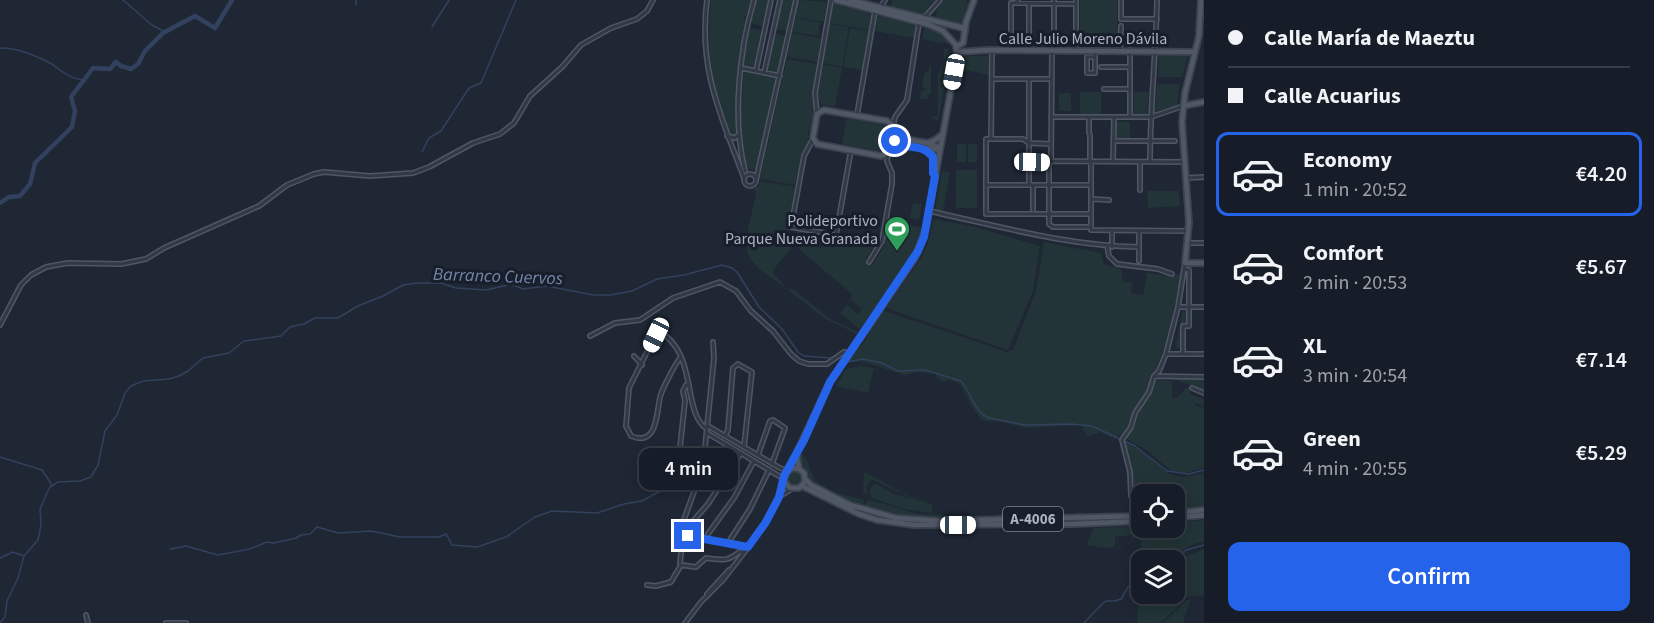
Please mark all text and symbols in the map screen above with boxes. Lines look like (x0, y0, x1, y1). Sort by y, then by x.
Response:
text: Calle María de Maeztu (1264, 22, 1475, 54)
street label: Calle Julio Moreno Dávila (999, 28, 1167, 50)
car (942, 53, 966, 91)
text: Calle Acuarius (1264, 80, 1401, 112)
route start (881, 127, 908, 154)
text: Economy (1303, 144, 1392, 176)
icon: car (1231, 147, 1285, 201)
car (1014, 153, 1050, 171)
text: €4.20 (1576, 158, 1627, 190)
text: 1 min · 20:52 (1303, 176, 1407, 204)
place label: Polideportivo Parque Nueva Granada (725, 210, 878, 250)
sports icon: Polideportivo Parque Nueva Granada (882, 214, 912, 252)
text: Comfort (1303, 237, 1384, 269)
icon: car (1231, 240, 1285, 294)
text: €5.67 (1576, 251, 1627, 283)
water label: Barranco Cuervos (433, 262, 563, 291)
text: 2 min · 20:53 (1303, 269, 1407, 297)
car (640, 315, 672, 355)
text: XL (1303, 330, 1327, 362)
icon: car (1231, 333, 1285, 387)
text: €7.14 (1576, 344, 1627, 376)
text: 3 min · 20:54 (1303, 362, 1407, 390)
text: Green (1303, 423, 1361, 455)
icon: car (1231, 426, 1285, 480)
text: €5.29 (1576, 437, 1627, 469)
callout: 4 min (638, 449, 738, 491)
text: 4 min (665, 455, 712, 483)
text: 4 min · 20:55 (1303, 455, 1407, 483)
map controls (1131, 484, 1185, 604)
button: locate (1131, 484, 1185, 538)
road number: A-4006 (1003, 507, 1063, 531)
car (940, 516, 976, 534)
route end (674, 522, 701, 549)
button: Confirm (1228, 542, 1630, 611)
button: layers (1131, 550, 1185, 604)

